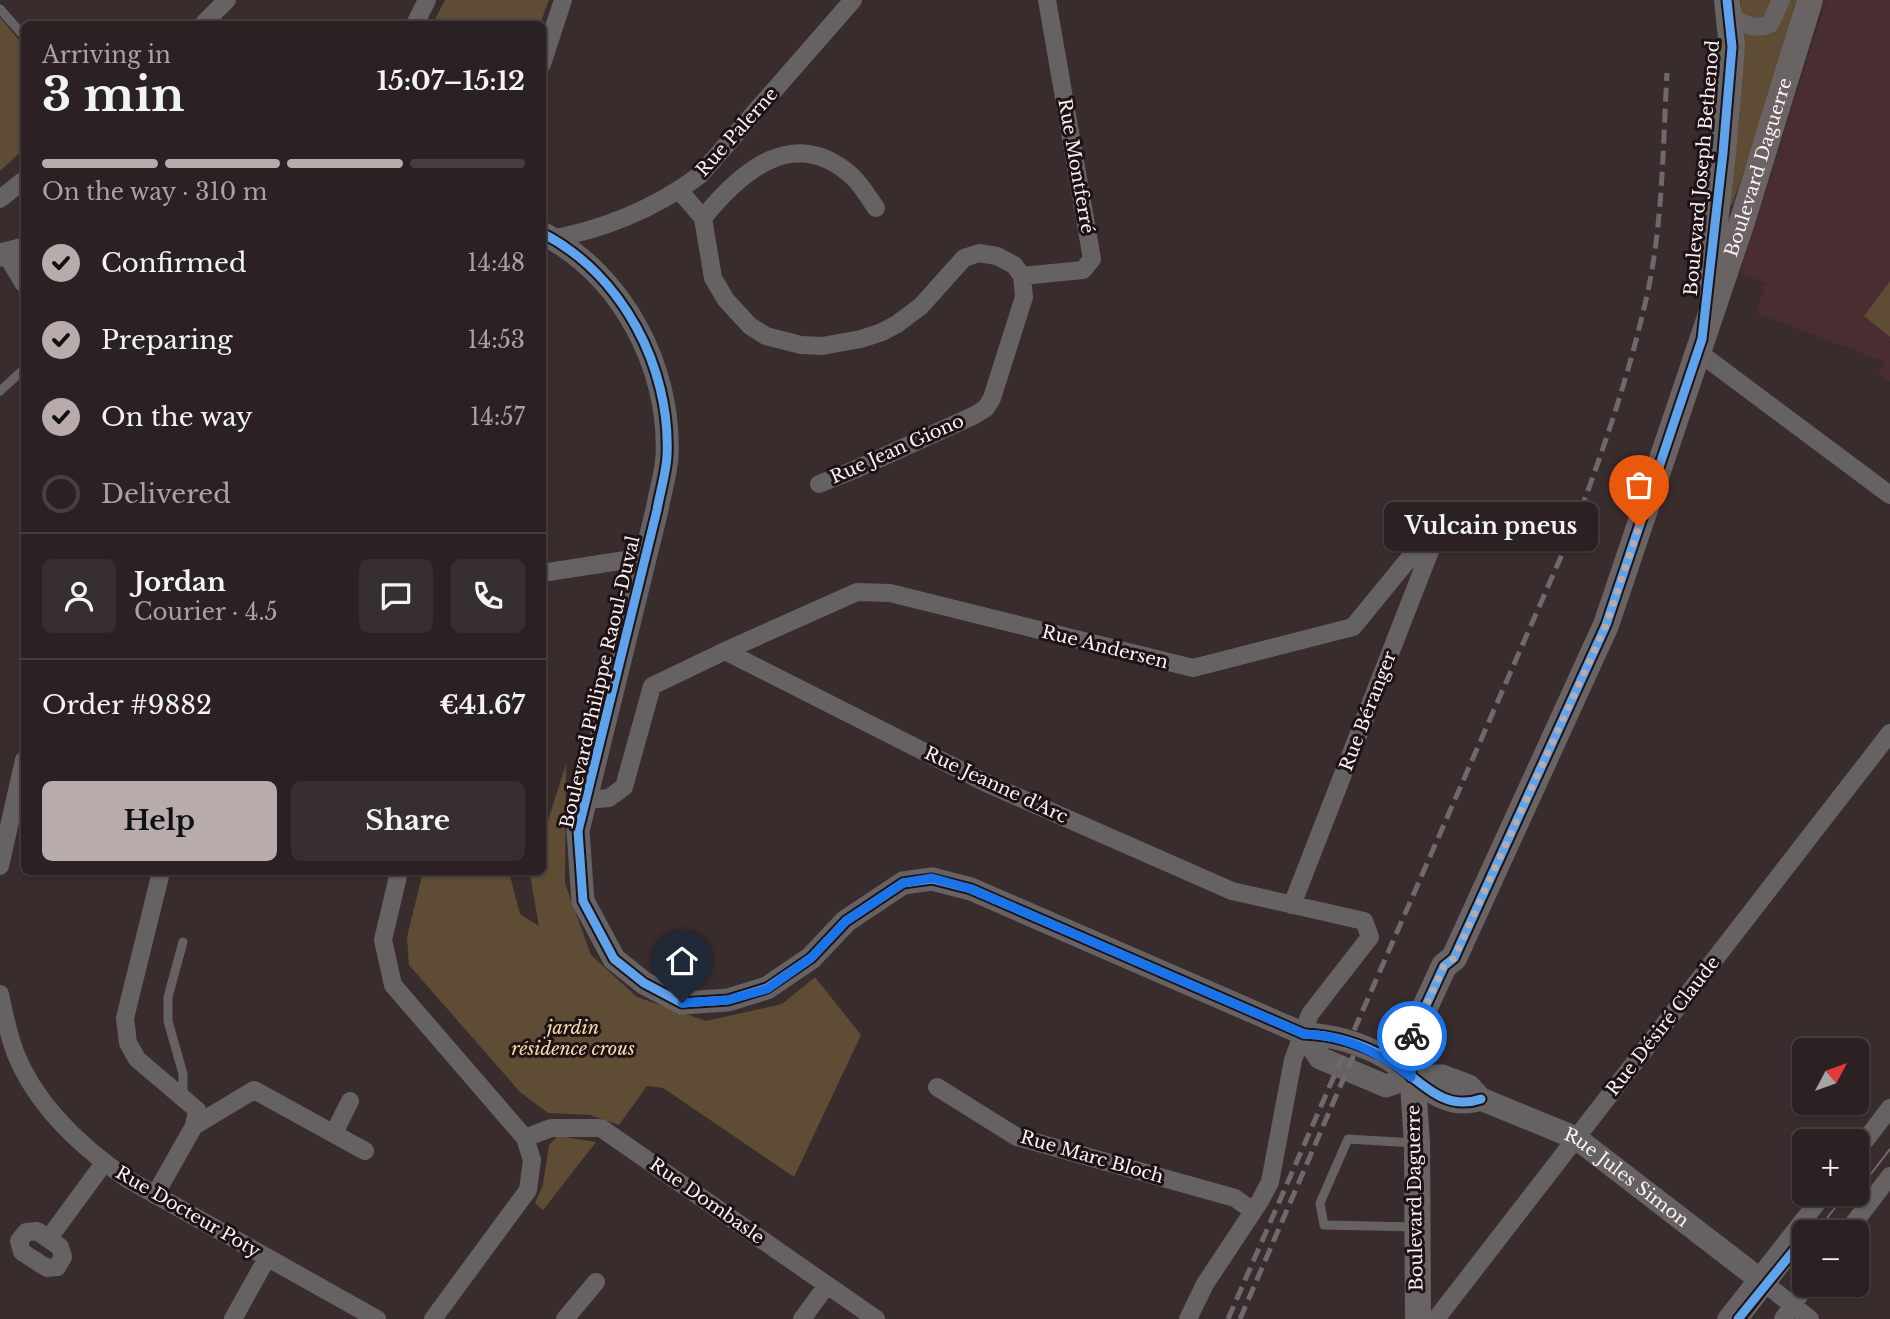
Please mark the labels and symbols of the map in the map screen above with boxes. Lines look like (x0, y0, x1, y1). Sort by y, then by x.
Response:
street label: Boulevard Joseph Bethenod (1680, 39, 1724, 297)
street label: Boulevard Daguerre (1720, 75, 1797, 260)
street label: Rue Palerne (692, 83, 782, 181)
street label: Rue Montferré (1053, 97, 1099, 235)
street label: Rue Jean Giono (827, 410, 967, 488)
pin (1609, 455, 1669, 527)
callout: Vulcain pneus (1384, 503, 1597, 552)
street label: Boulevard Philippe Raoul-Duval (556, 534, 644, 830)
street label: Rue Andersen (1040, 621, 1170, 673)
street label: Rue Béranger (1335, 648, 1401, 774)
street label: Rue Jeanne d'Arc (921, 742, 1071, 828)
pin (652, 931, 712, 1003)
street label: Rue Désiré Claude (1602, 952, 1724, 1100)
courier (1377, 1001, 1447, 1071)
park label: jardin résidence crous (511, 1017, 635, 1060)
north arrow (1792, 1038, 1869, 1115)
street label: Boulevard Daguerre (1402, 1105, 1428, 1291)
street label: Rue Jules Simon (1561, 1123, 1693, 1232)
street label: Rue Marc Bloch (1018, 1126, 1166, 1188)
street label: Rue Dombasle (645, 1153, 769, 1249)
street label: Rue Docteur Poty (112, 1162, 265, 1263)

